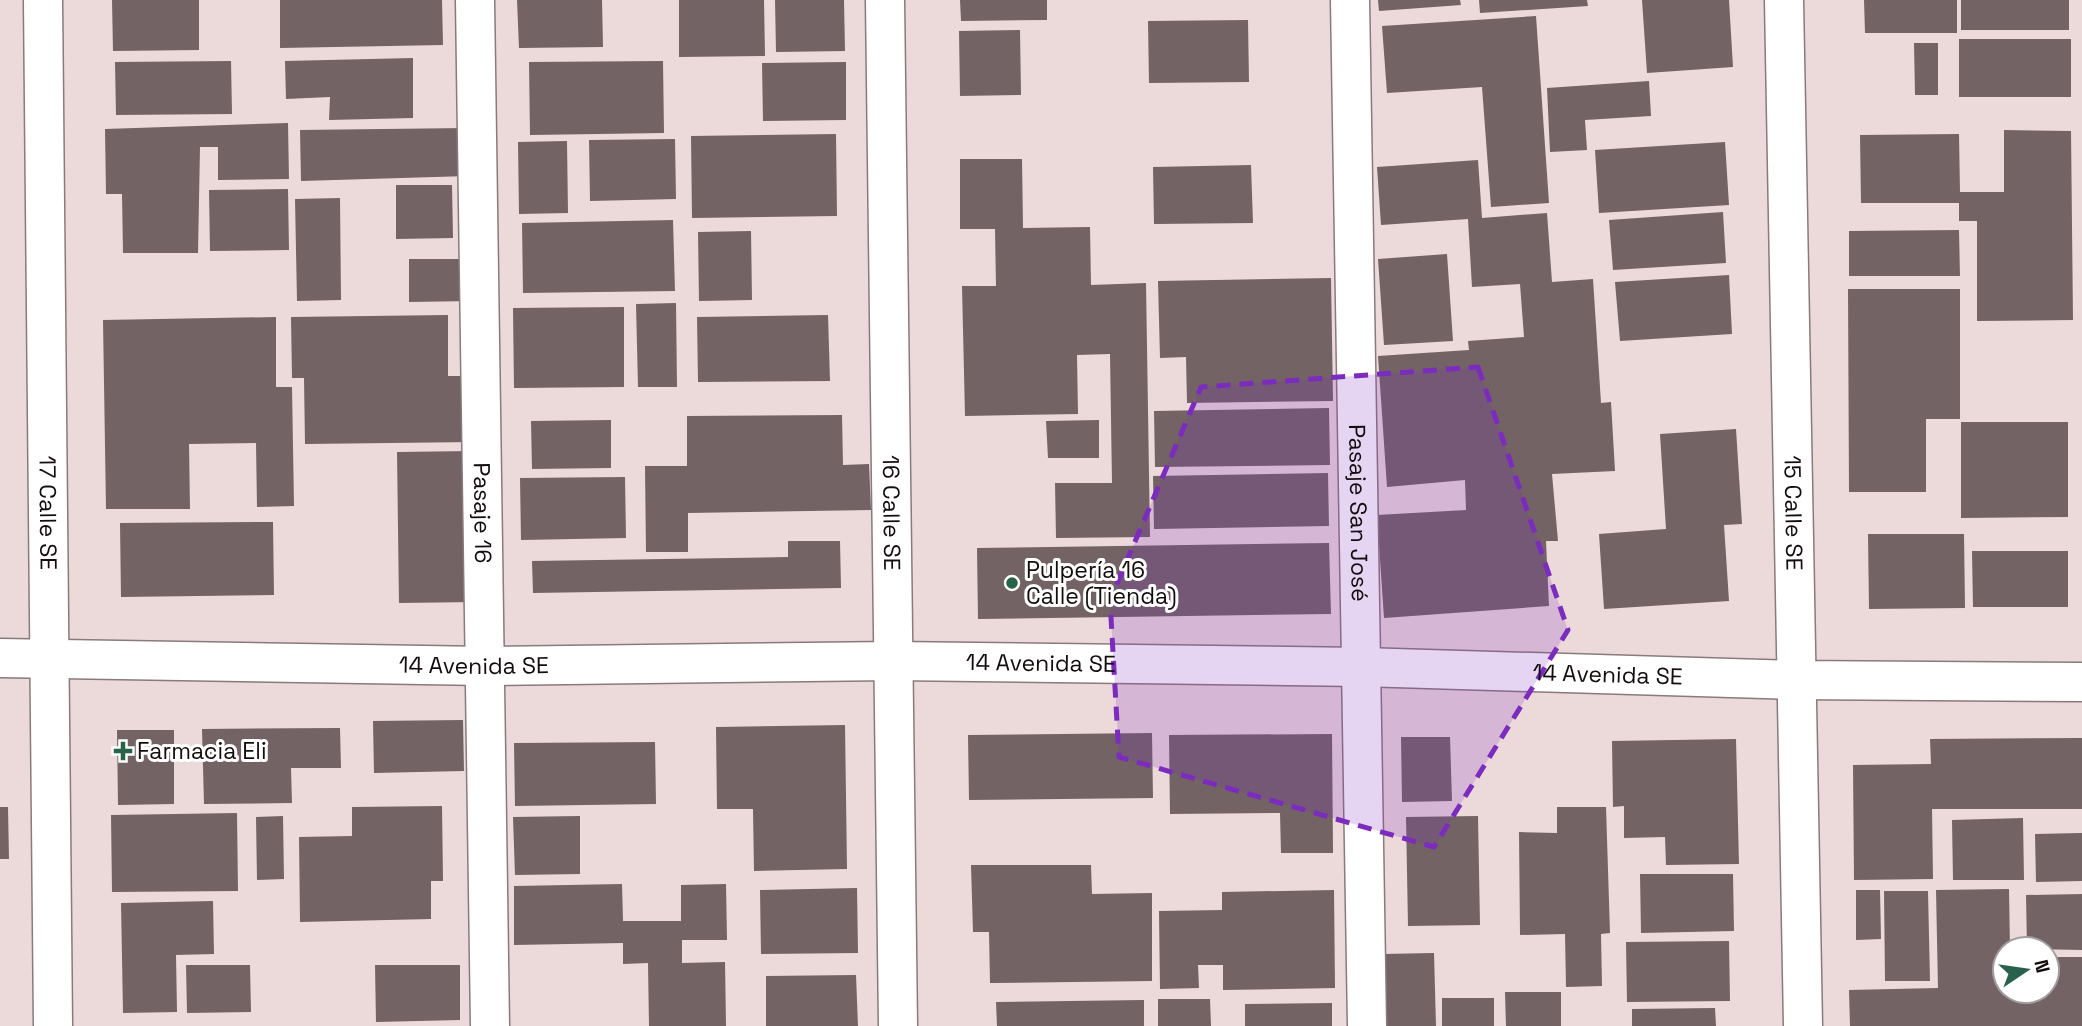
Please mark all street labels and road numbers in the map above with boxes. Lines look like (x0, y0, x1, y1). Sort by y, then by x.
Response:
street label: Pasaje San José (1342, 424, 1375, 602)
street label: 16 Calle SE (876, 455, 907, 571)
street label: 15 Calle SE (1777, 455, 1810, 571)
street label: 17 Calle SE (32, 456, 64, 570)
street label: Pasaje 16 (467, 462, 498, 564)
street label: 14 Avenida SE (966, 647, 1116, 679)
street label: 14 Avenida SE (399, 650, 549, 681)
street label: 14 Avenida SE (1532, 657, 1683, 692)

